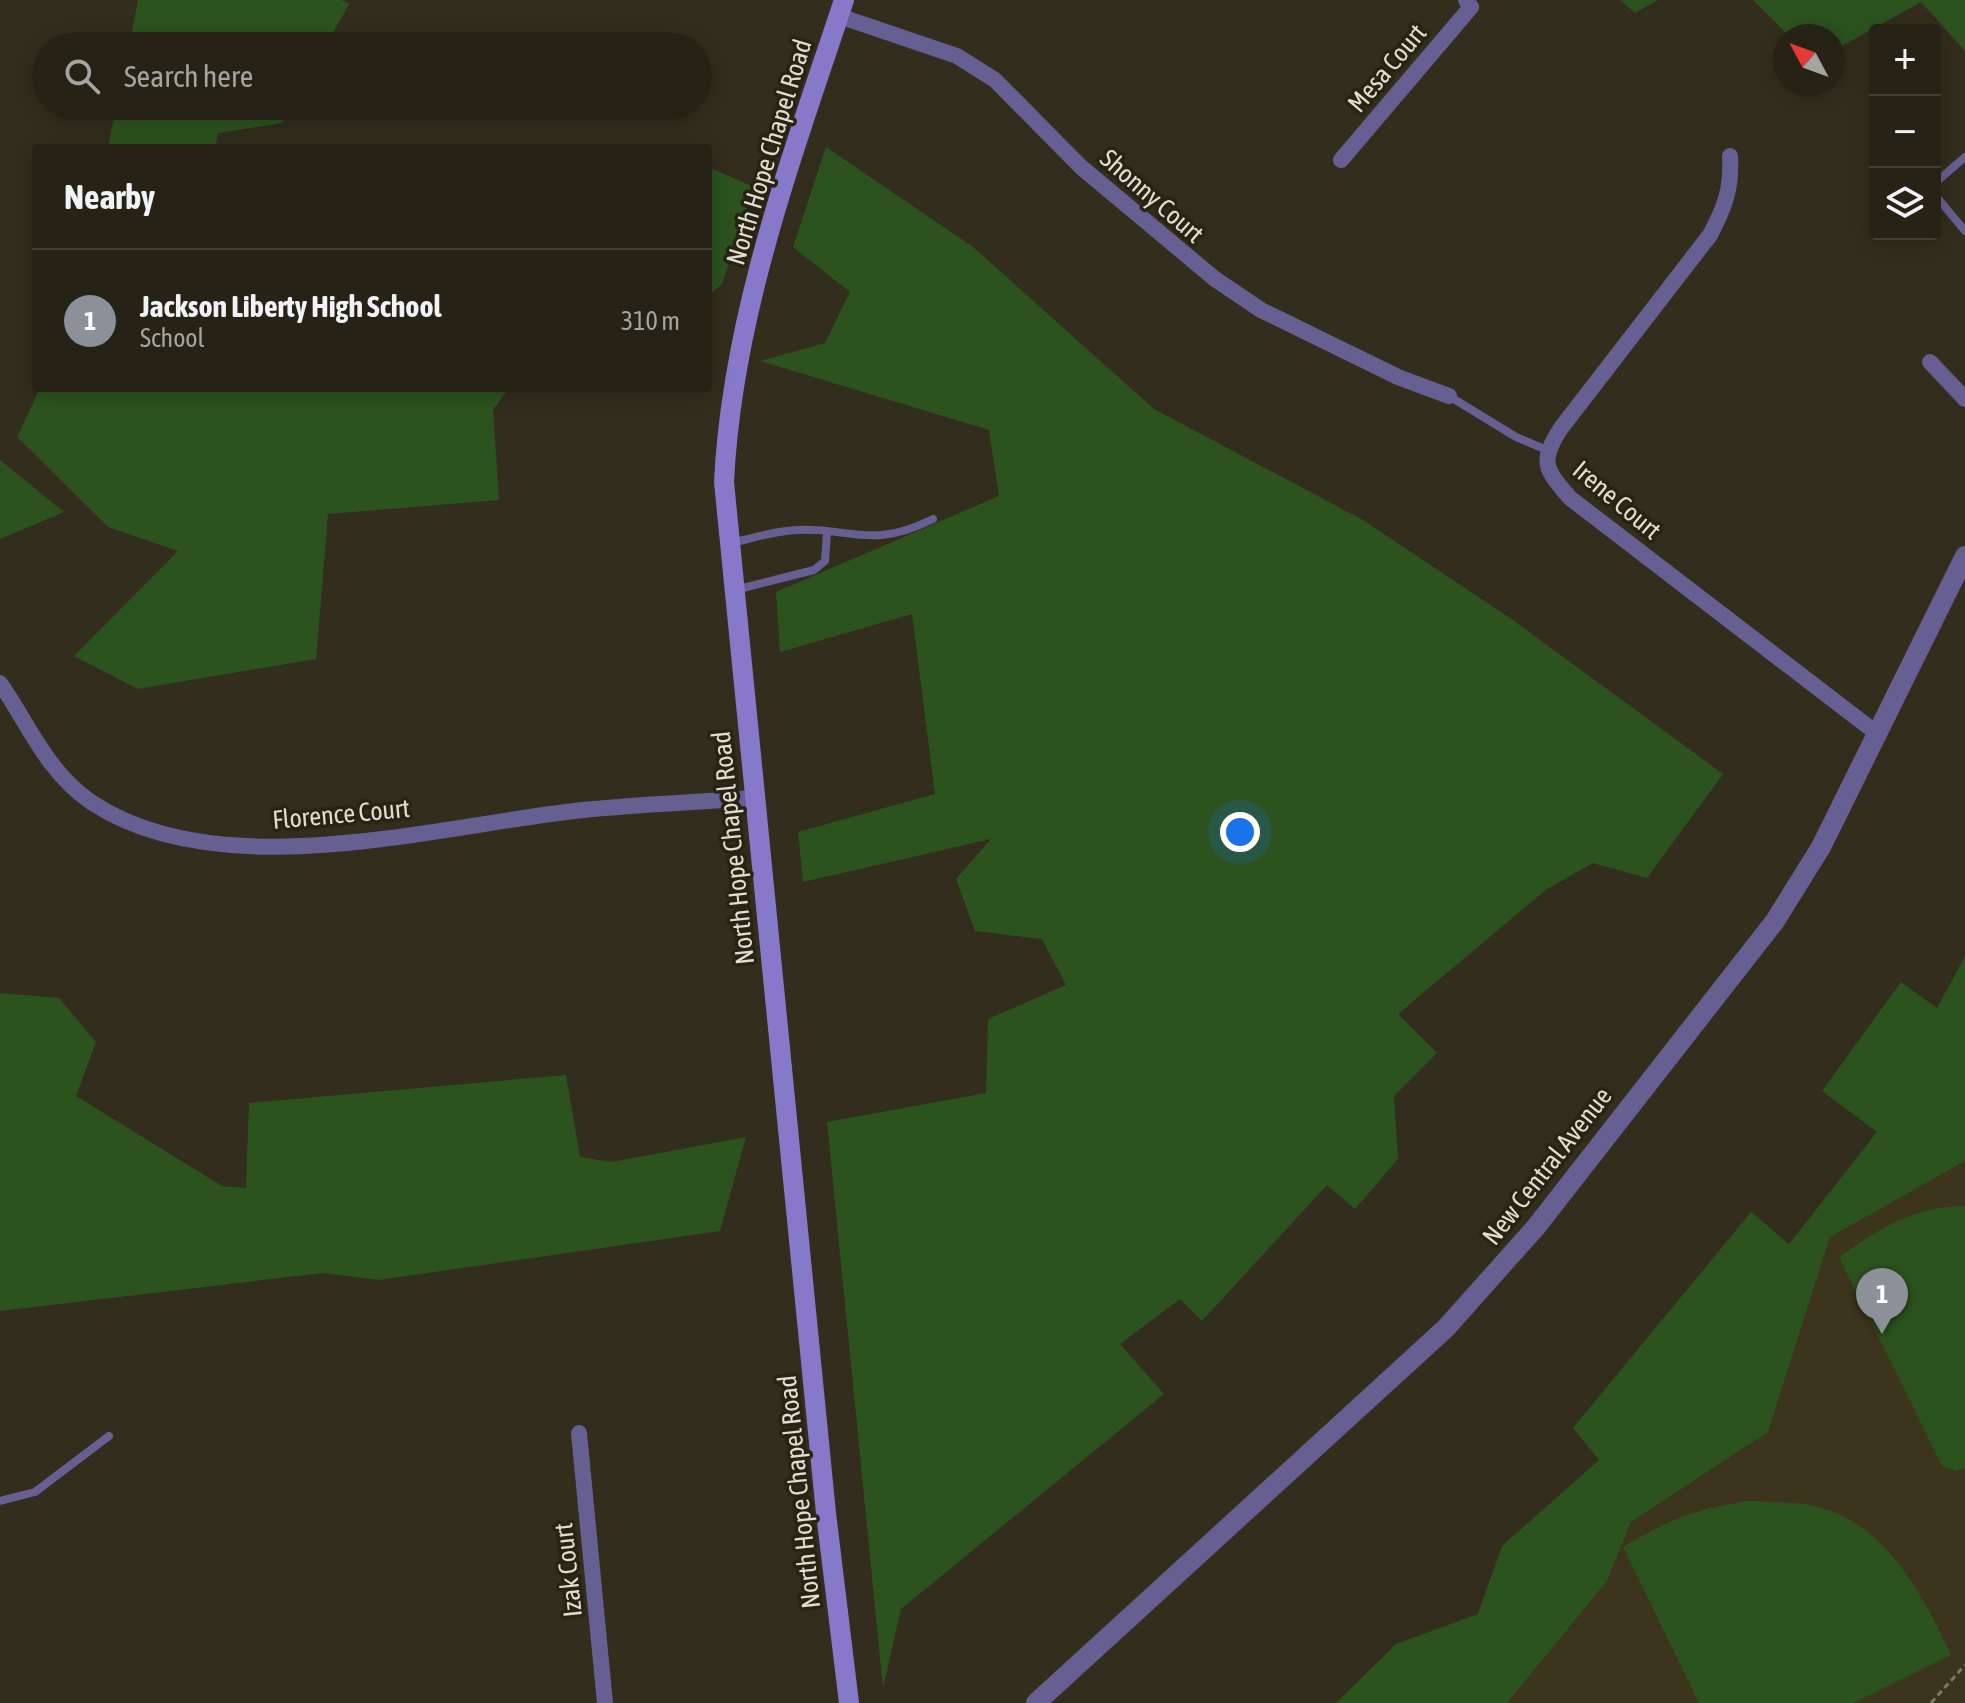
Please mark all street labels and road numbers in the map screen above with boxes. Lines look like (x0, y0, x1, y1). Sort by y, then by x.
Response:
street label: Mesa Court (1342, 18, 1432, 118)
street label: North Hope Chapel Road (720, 36, 818, 268)
street label: Shonny Court (1094, 143, 1210, 249)
street label: Irene Court (1567, 455, 1667, 545)
street label: North Hope Chapel Road (706, 730, 760, 966)
street label: Florence Court (271, 793, 411, 835)
street label: New Central Avenue (1476, 1081, 1618, 1251)
street label: North Hope Chapel Road (772, 1374, 826, 1610)
street label: Izak Court (548, 1521, 588, 1619)

